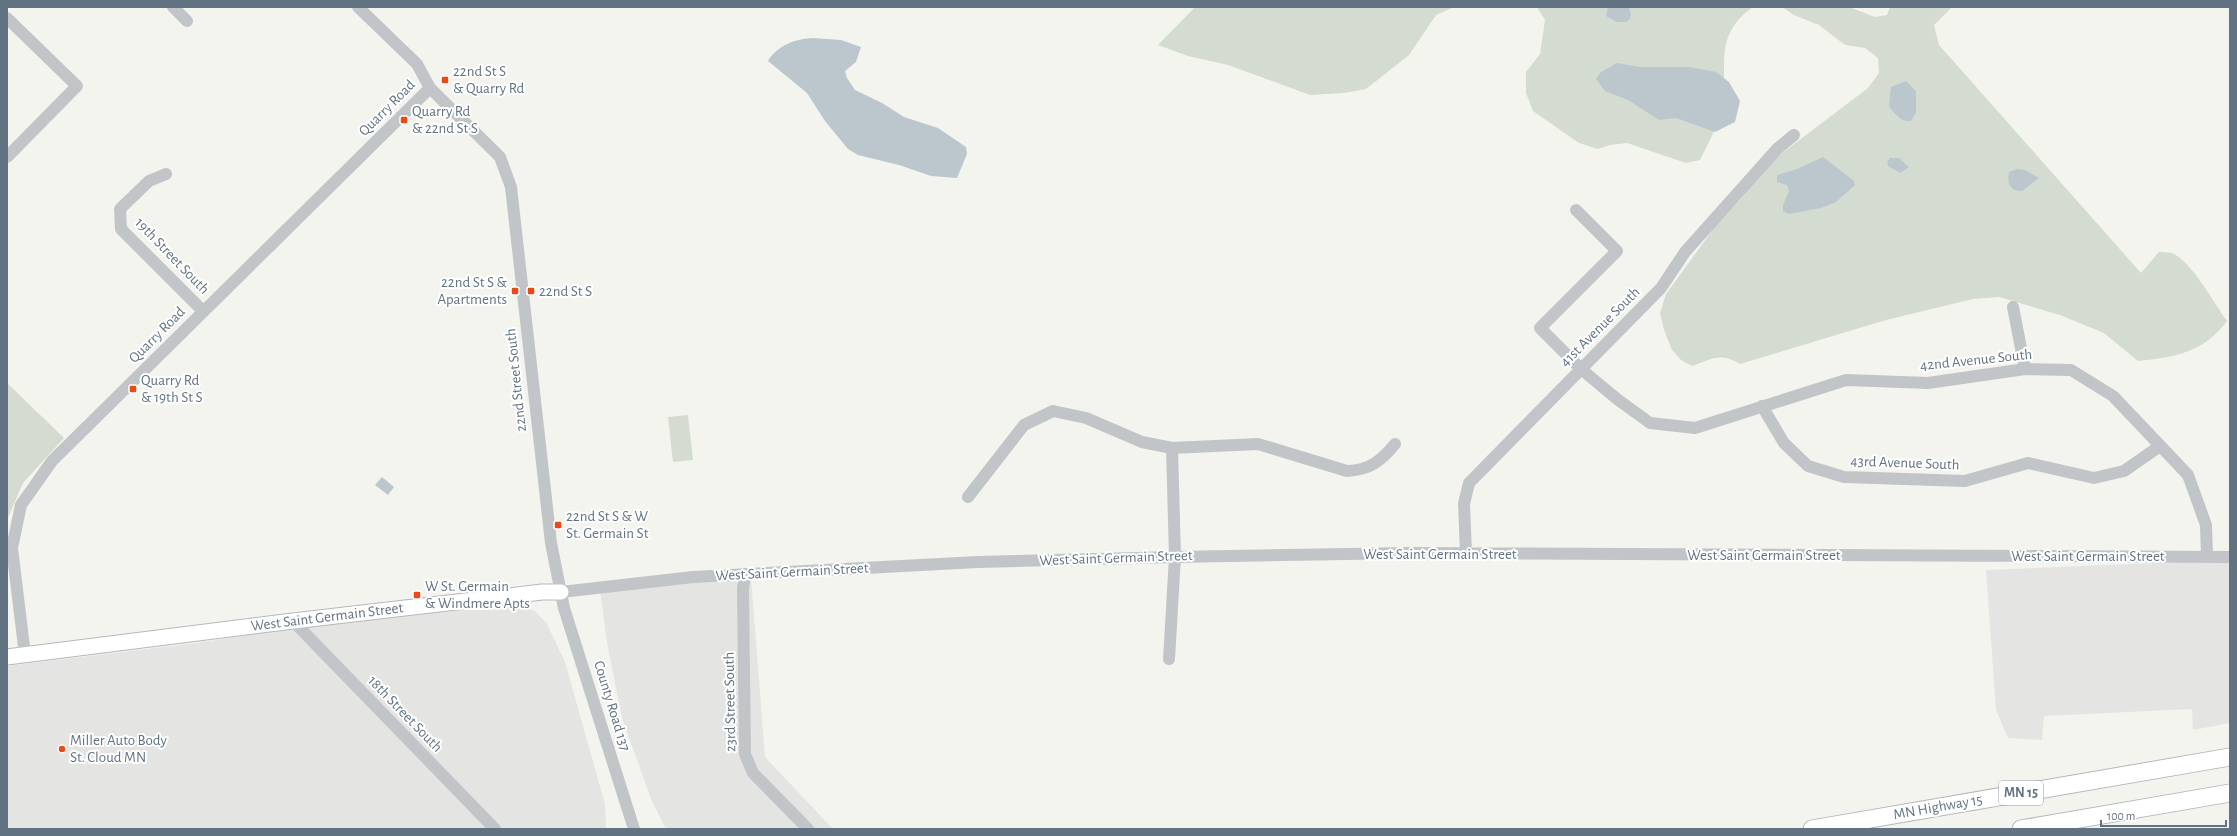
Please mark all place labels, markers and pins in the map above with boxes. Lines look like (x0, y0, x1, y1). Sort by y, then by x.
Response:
place label: 22nd St S & Quarry Rd (453, 64, 524, 96)
marker: 22nd St S & Quarry Rd (440, 75, 450, 85)
place label: Quarry Rd & 22nd St S (412, 104, 478, 136)
marker: Quarry Rd & 22nd St S (399, 115, 409, 125)
place label: 22nd St S & Apartments (438, 275, 508, 307)
place label: 22nd St S (539, 284, 592, 299)
marker: 22nd St S & Apartments (510, 286, 520, 296)
marker: 22nd St S (526, 286, 536, 296)
place label: Quarry Rd & 19th St S (141, 373, 203, 405)
marker: Quarry Rd & 19th St S (128, 384, 138, 394)
place label: 22nd St S & W St. Germain St (566, 509, 649, 541)
marker: 22nd St S & W St. Germain St (553, 520, 563, 530)
place label: W St. Germain & Windmere Apts (425, 579, 530, 611)
marker: W St. Germain & Windmere Apts (412, 590, 422, 600)
place label: Miller Auto Body St. Cloud MN (70, 733, 168, 765)
marker: Miller Auto Body St. Cloud MN (57, 744, 67, 754)

